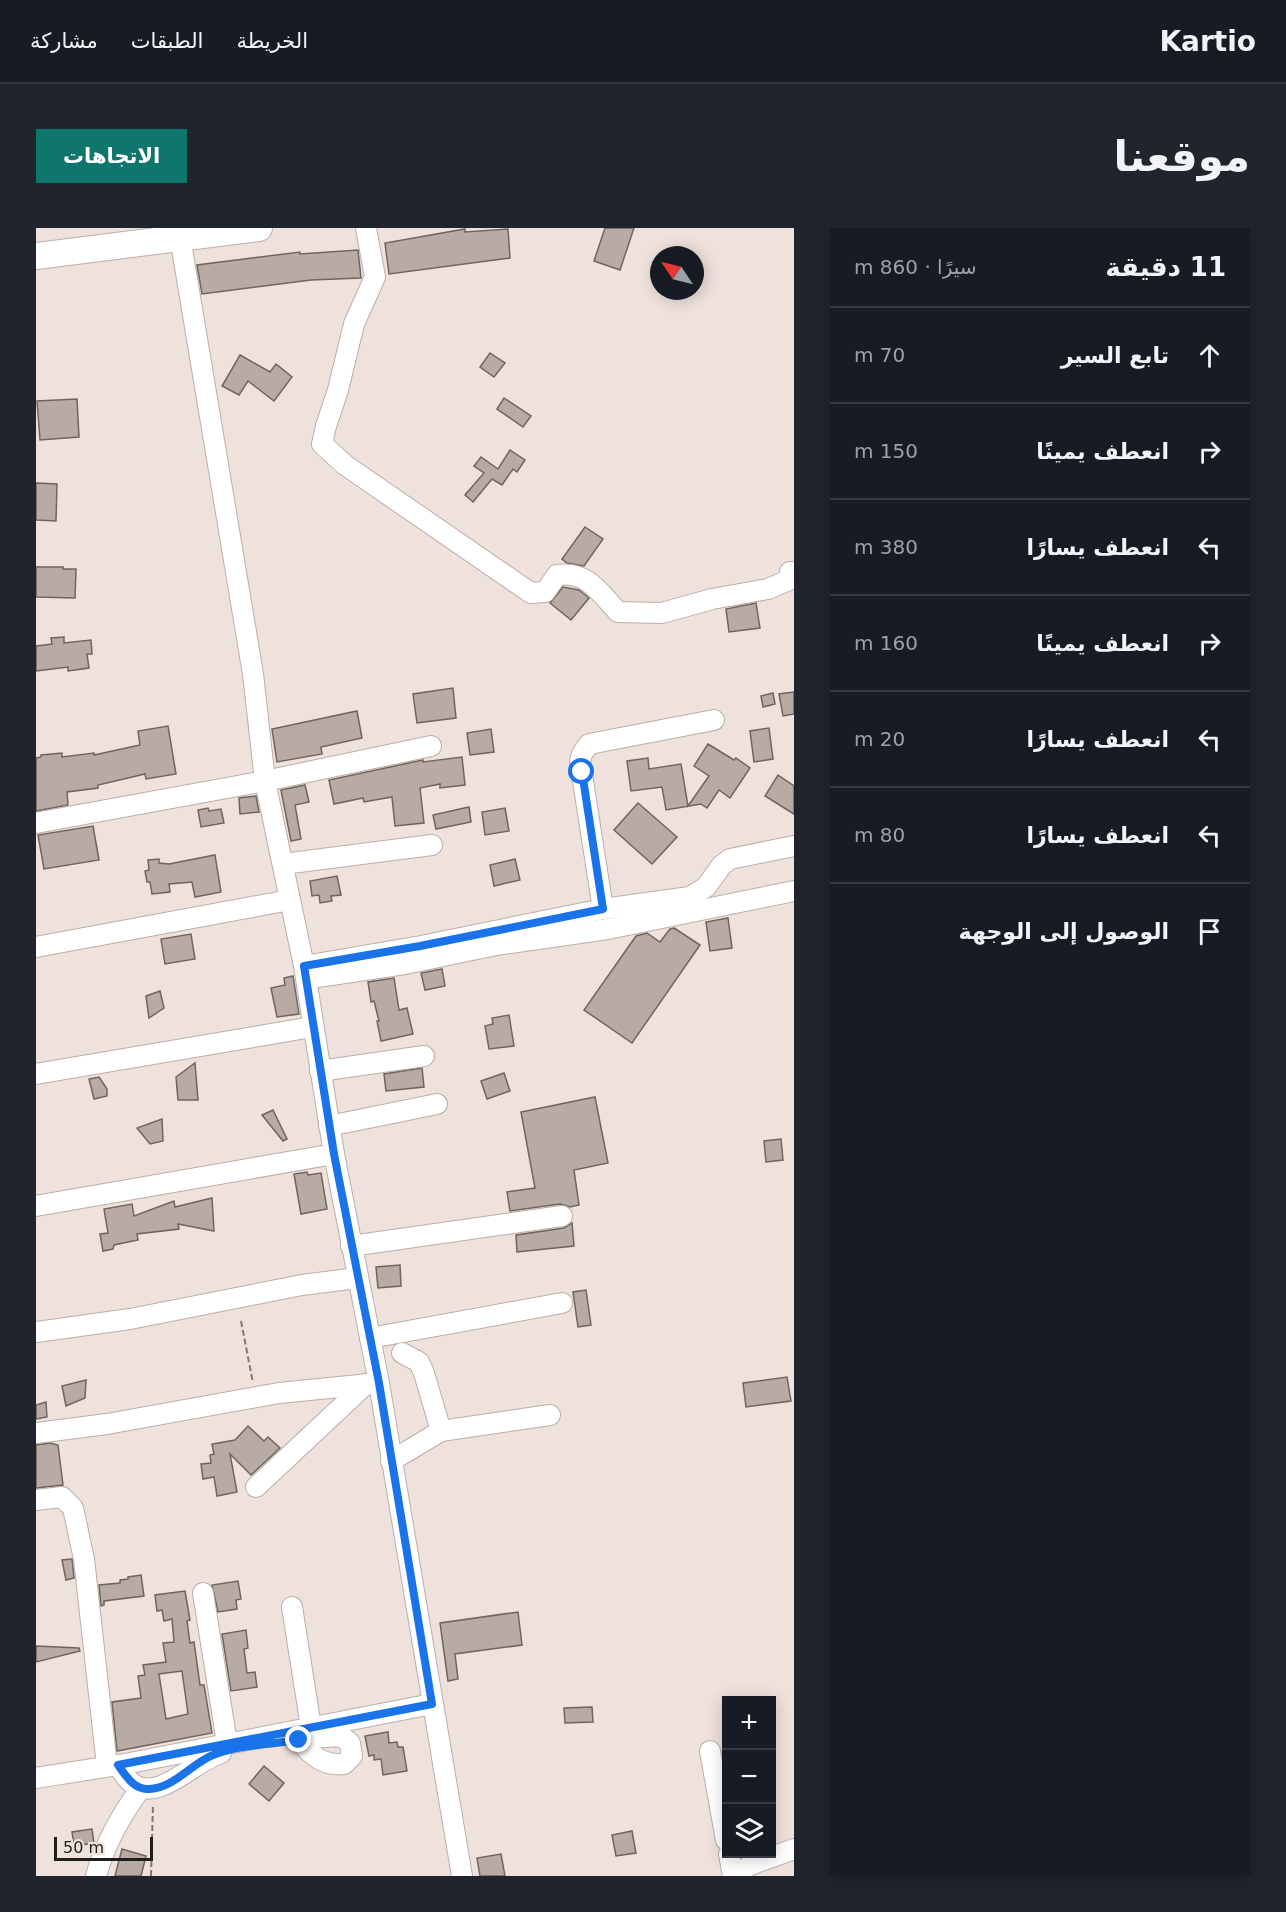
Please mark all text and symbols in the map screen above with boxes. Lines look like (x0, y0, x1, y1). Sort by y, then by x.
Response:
text: Kartio (1159, 25, 1256, 58)
text: مشاركة (30, 29, 98, 53)
text: الطبقات (131, 29, 203, 53)
text: الخريطة (236, 29, 308, 53)
button: الاتجاهات (36, 129, 187, 183)
text: موقعنا (1114, 132, 1250, 181)
north arrow (650, 246, 704, 300)
text: 11 دقيقة (1105, 252, 1226, 282)
text: سيرًا · 860 m (854, 255, 977, 279)
icon: ahead (1193, 339, 1226, 372)
text: 70 m (854, 343, 905, 367)
text: تابع السير (1061, 343, 1169, 368)
icon: right (1193, 435, 1226, 468)
text: 150 m (854, 439, 918, 463)
text: انعطف يمينًا (1036, 439, 1169, 464)
icon: left (1193, 531, 1226, 564)
text: 380 m (854, 535, 918, 559)
text: انعطف يسارًا (1026, 535, 1169, 560)
icon: right (1193, 627, 1226, 660)
text: 160 m (854, 631, 918, 655)
text: انعطف يمينًا (1036, 631, 1169, 656)
icon: left (1193, 723, 1226, 756)
text: 20 m (854, 727, 905, 751)
text: انعطف يسارًا (1026, 727, 1169, 752)
route start (568, 758, 594, 784)
icon: left (1193, 819, 1226, 852)
text: 80 m (854, 823, 905, 847)
text: انعطف يسارًا (1026, 823, 1169, 848)
icon: arrive (1193, 915, 1226, 948)
text: الوصول إلى الوجهة (959, 919, 1169, 944)
map controls (722, 1696, 776, 1858)
button: + (722, 1696, 776, 1750)
route end (285, 1726, 311, 1752)
button: − (722, 1750, 776, 1804)
button: layers (722, 1804, 776, 1858)
scale bar (54, 1834, 153, 1862)
text: 50 m (63, 1838, 104, 1857)

